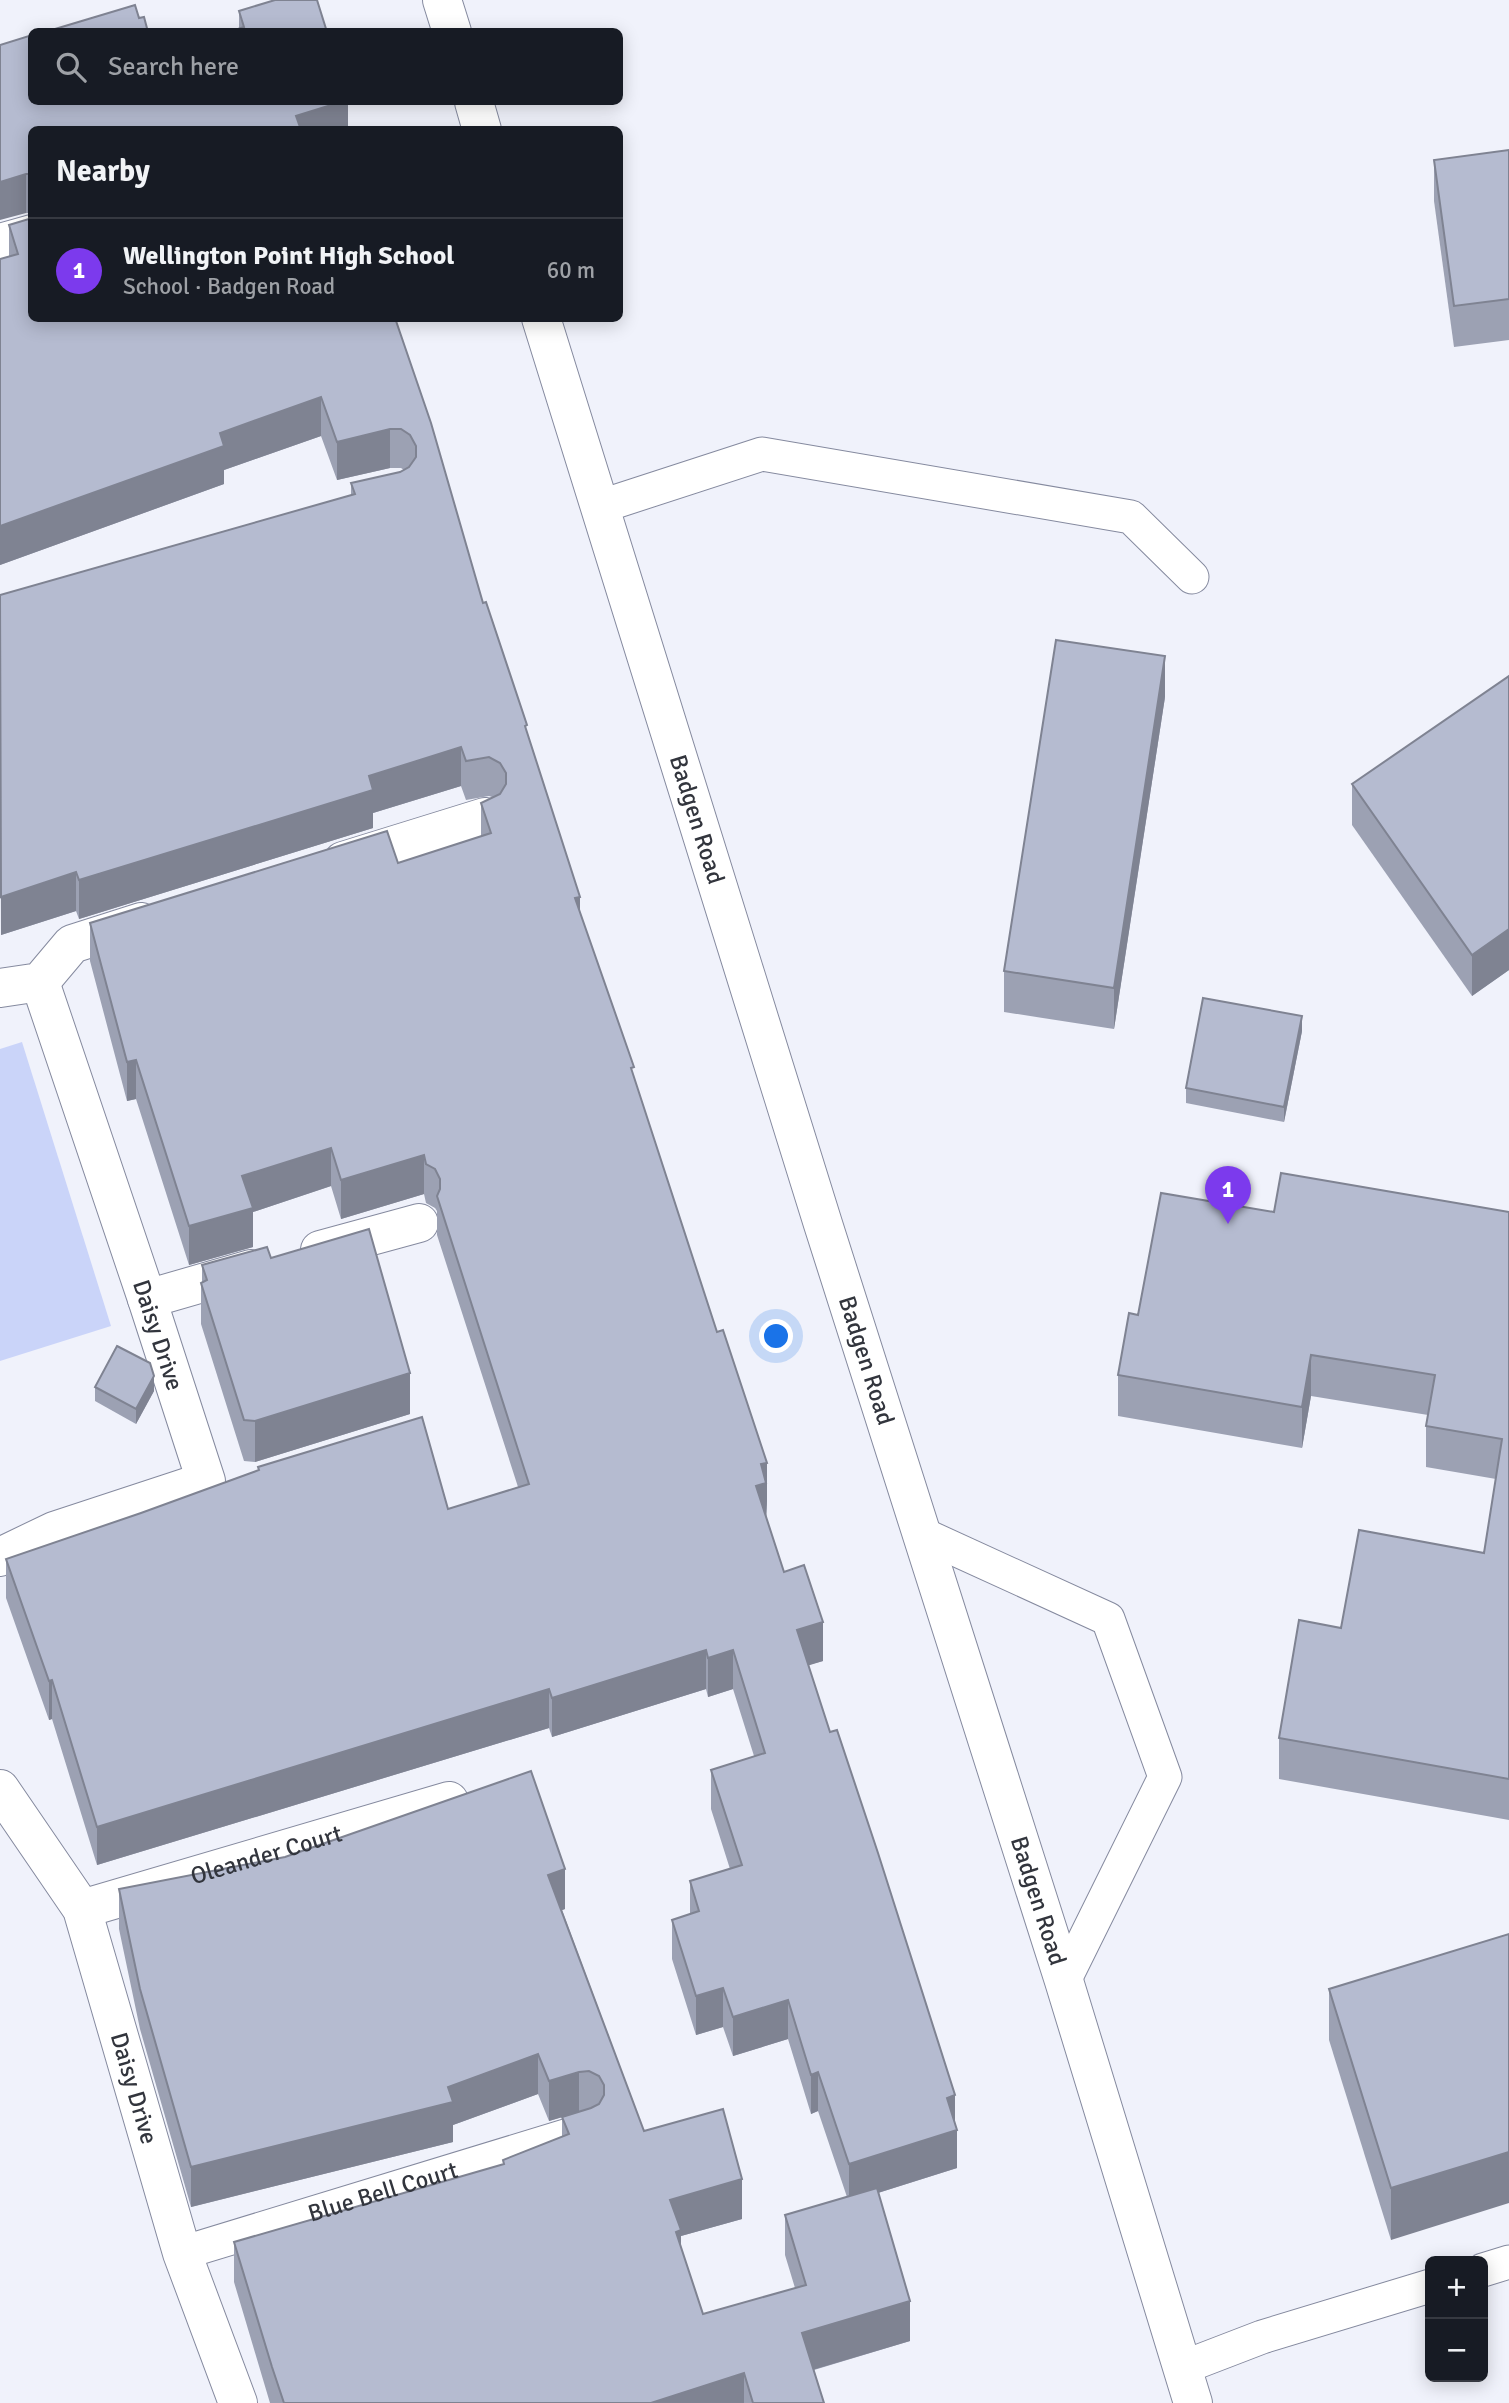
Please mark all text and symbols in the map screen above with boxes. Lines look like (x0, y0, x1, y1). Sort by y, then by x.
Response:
search box (28, 28, 623, 105)
icon: search (52, 48, 90, 86)
text: Search here (108, 51, 239, 83)
text: Nearby (56, 153, 150, 190)
text: Wellington Point High School (123, 240, 454, 272)
text: 1 (73, 256, 85, 285)
text: 60 m (547, 256, 595, 285)
text: School · Badgen Road (123, 272, 335, 301)
street label: Badgen Road (663, 751, 731, 888)
pin: 1 (1205, 1166, 1251, 1224)
street label: Daisy Drive (126, 1276, 190, 1394)
street label: Badgen Road (832, 1292, 901, 1429)
your location (759, 1319, 793, 1353)
street label: Oleander Court (187, 1818, 345, 1891)
street label: Badgen Road (1004, 1832, 1073, 1969)
street label: Daisy Drive (104, 2029, 165, 2148)
street label: Blue Bell Court (304, 2155, 461, 2229)
map controls (1425, 2256, 1488, 2382)
button: + (1425, 2256, 1488, 2319)
button: − (1425, 2319, 1488, 2382)

